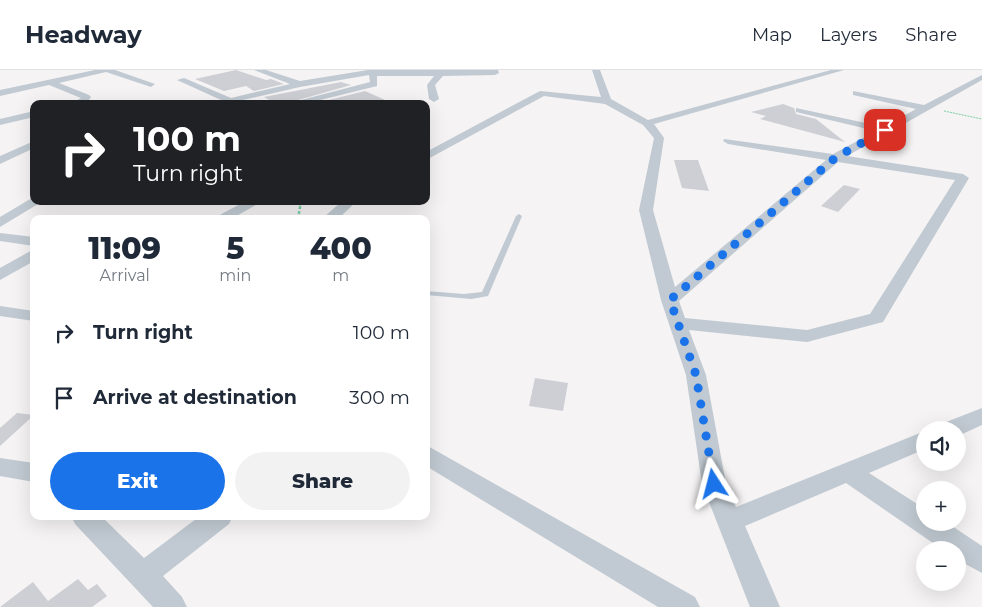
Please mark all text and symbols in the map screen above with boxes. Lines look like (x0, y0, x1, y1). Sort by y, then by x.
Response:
text: Headway (25, 20, 142, 49)
text: Map (752, 24, 792, 46)
text: Layers (820, 24, 877, 46)
text: Share (905, 24, 957, 46)
pin (864, 109, 906, 151)
icon: arrive (871, 116, 899, 144)
text: 100 m (133, 117, 241, 160)
icon: right (50, 120, 115, 185)
text: Turn right (133, 160, 243, 187)
text: 11:09 (88, 230, 161, 267)
text: 5 (226, 230, 244, 267)
text: 400 (310, 230, 372, 267)
text: Arrival (99, 266, 150, 285)
text: min (219, 266, 251, 285)
text: m (332, 266, 349, 285)
icon: right (50, 319, 78, 347)
text: Turn right (93, 321, 193, 344)
text: 100 m (353, 321, 410, 344)
icon: arrive (50, 384, 78, 412)
text: Arrive at destination (93, 386, 297, 409)
text: 300 m (349, 386, 410, 409)
map controls (916, 421, 966, 591)
button: sound (916, 421, 966, 471)
button: Exit (50, 452, 225, 510)
button: Share (235, 452, 410, 510)
position arrow (687, 457, 739, 509)
button: + (916, 481, 966, 531)
button: − (916, 541, 966, 591)

